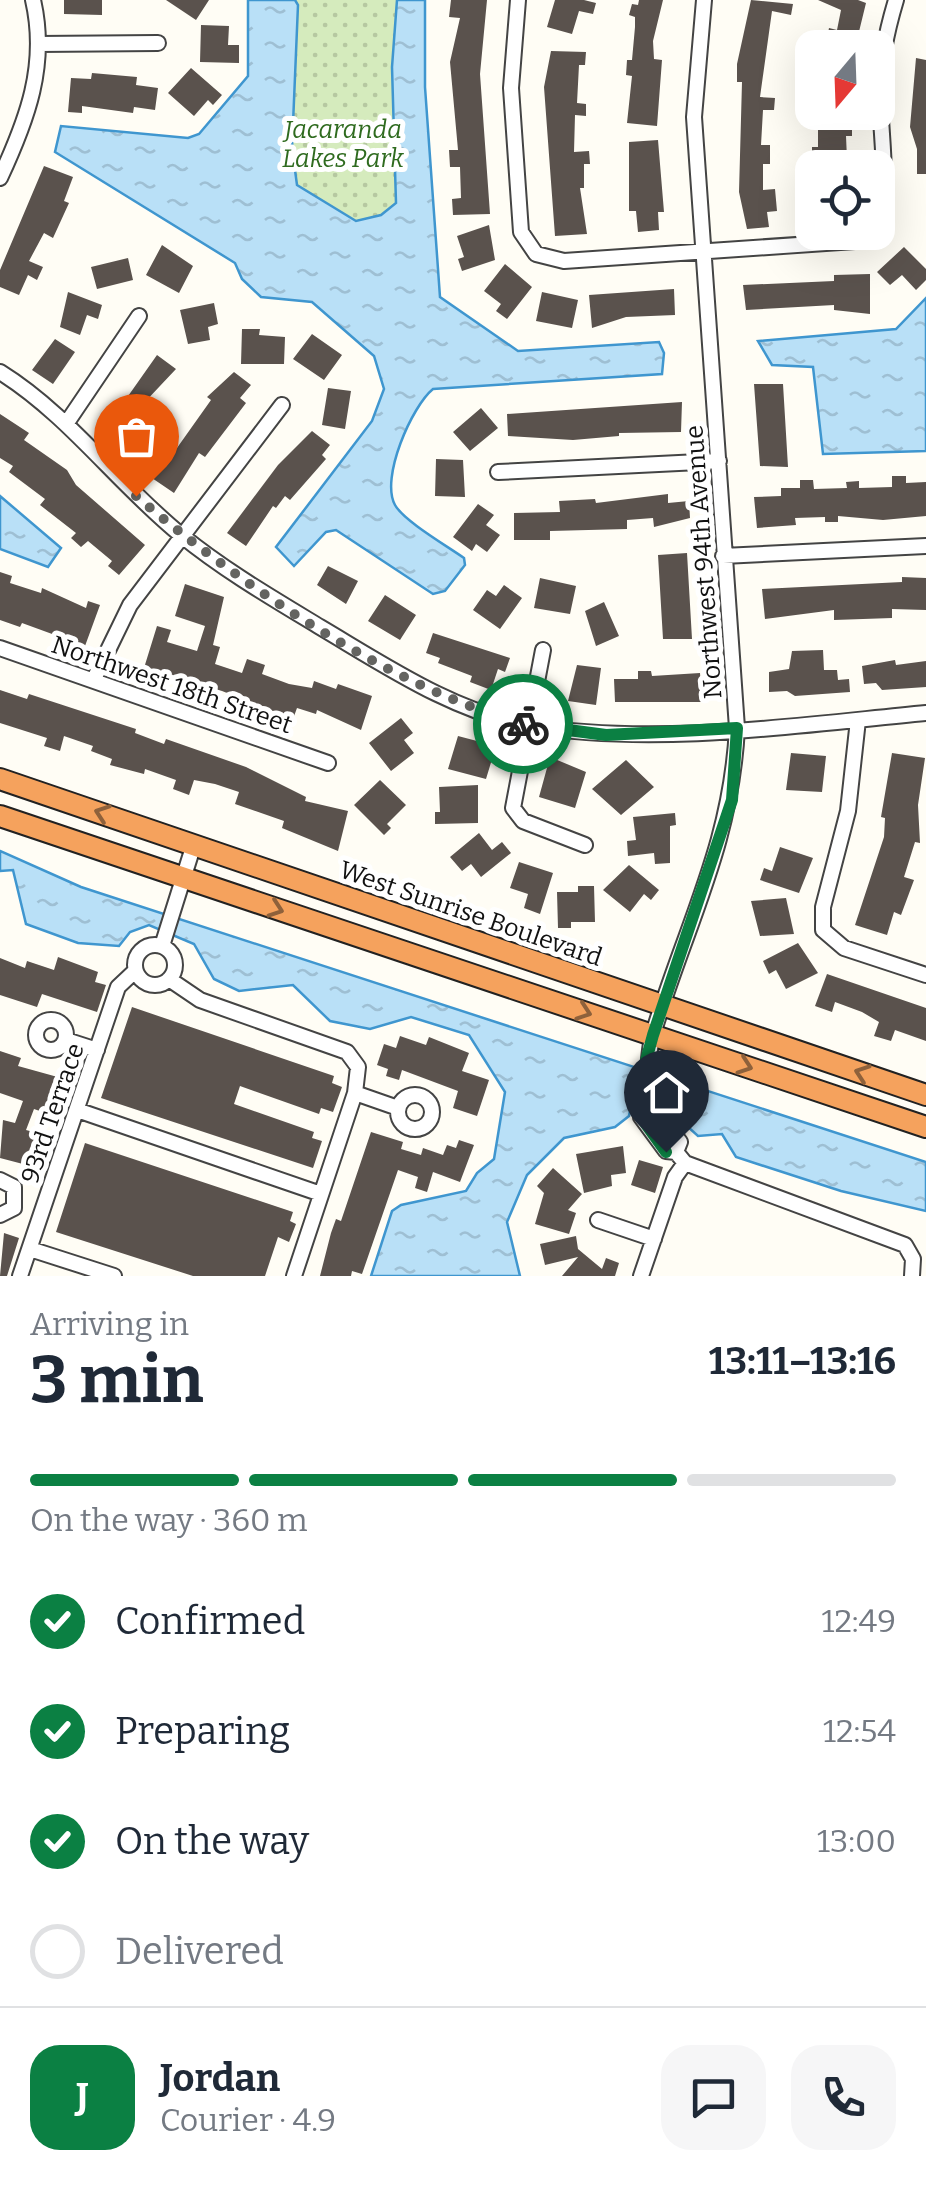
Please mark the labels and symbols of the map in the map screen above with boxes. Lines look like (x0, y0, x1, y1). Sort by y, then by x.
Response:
north arrow (795, 30, 895, 130)
park label: Jacaranda Lakes Park (282, 115, 404, 174)
pin (94, 394, 179, 497)
street label: Northwest 94th Avenue (679, 424, 729, 700)
street label: Northwest 18th Street (47, 630, 296, 740)
courier (473, 674, 573, 774)
one-way arrow (94, 805, 111, 825)
street label: West Sunrise Boulevard (335, 855, 606, 973)
one-way arrow (267, 897, 284, 917)
one-way arrow (575, 1001, 592, 1021)
street label: 93rd Terrace (15, 1039, 91, 1187)
pin (624, 1050, 709, 1153)
one-way arrow (735, 1054, 753, 1075)
one-way arrow (855, 1064, 872, 1085)

